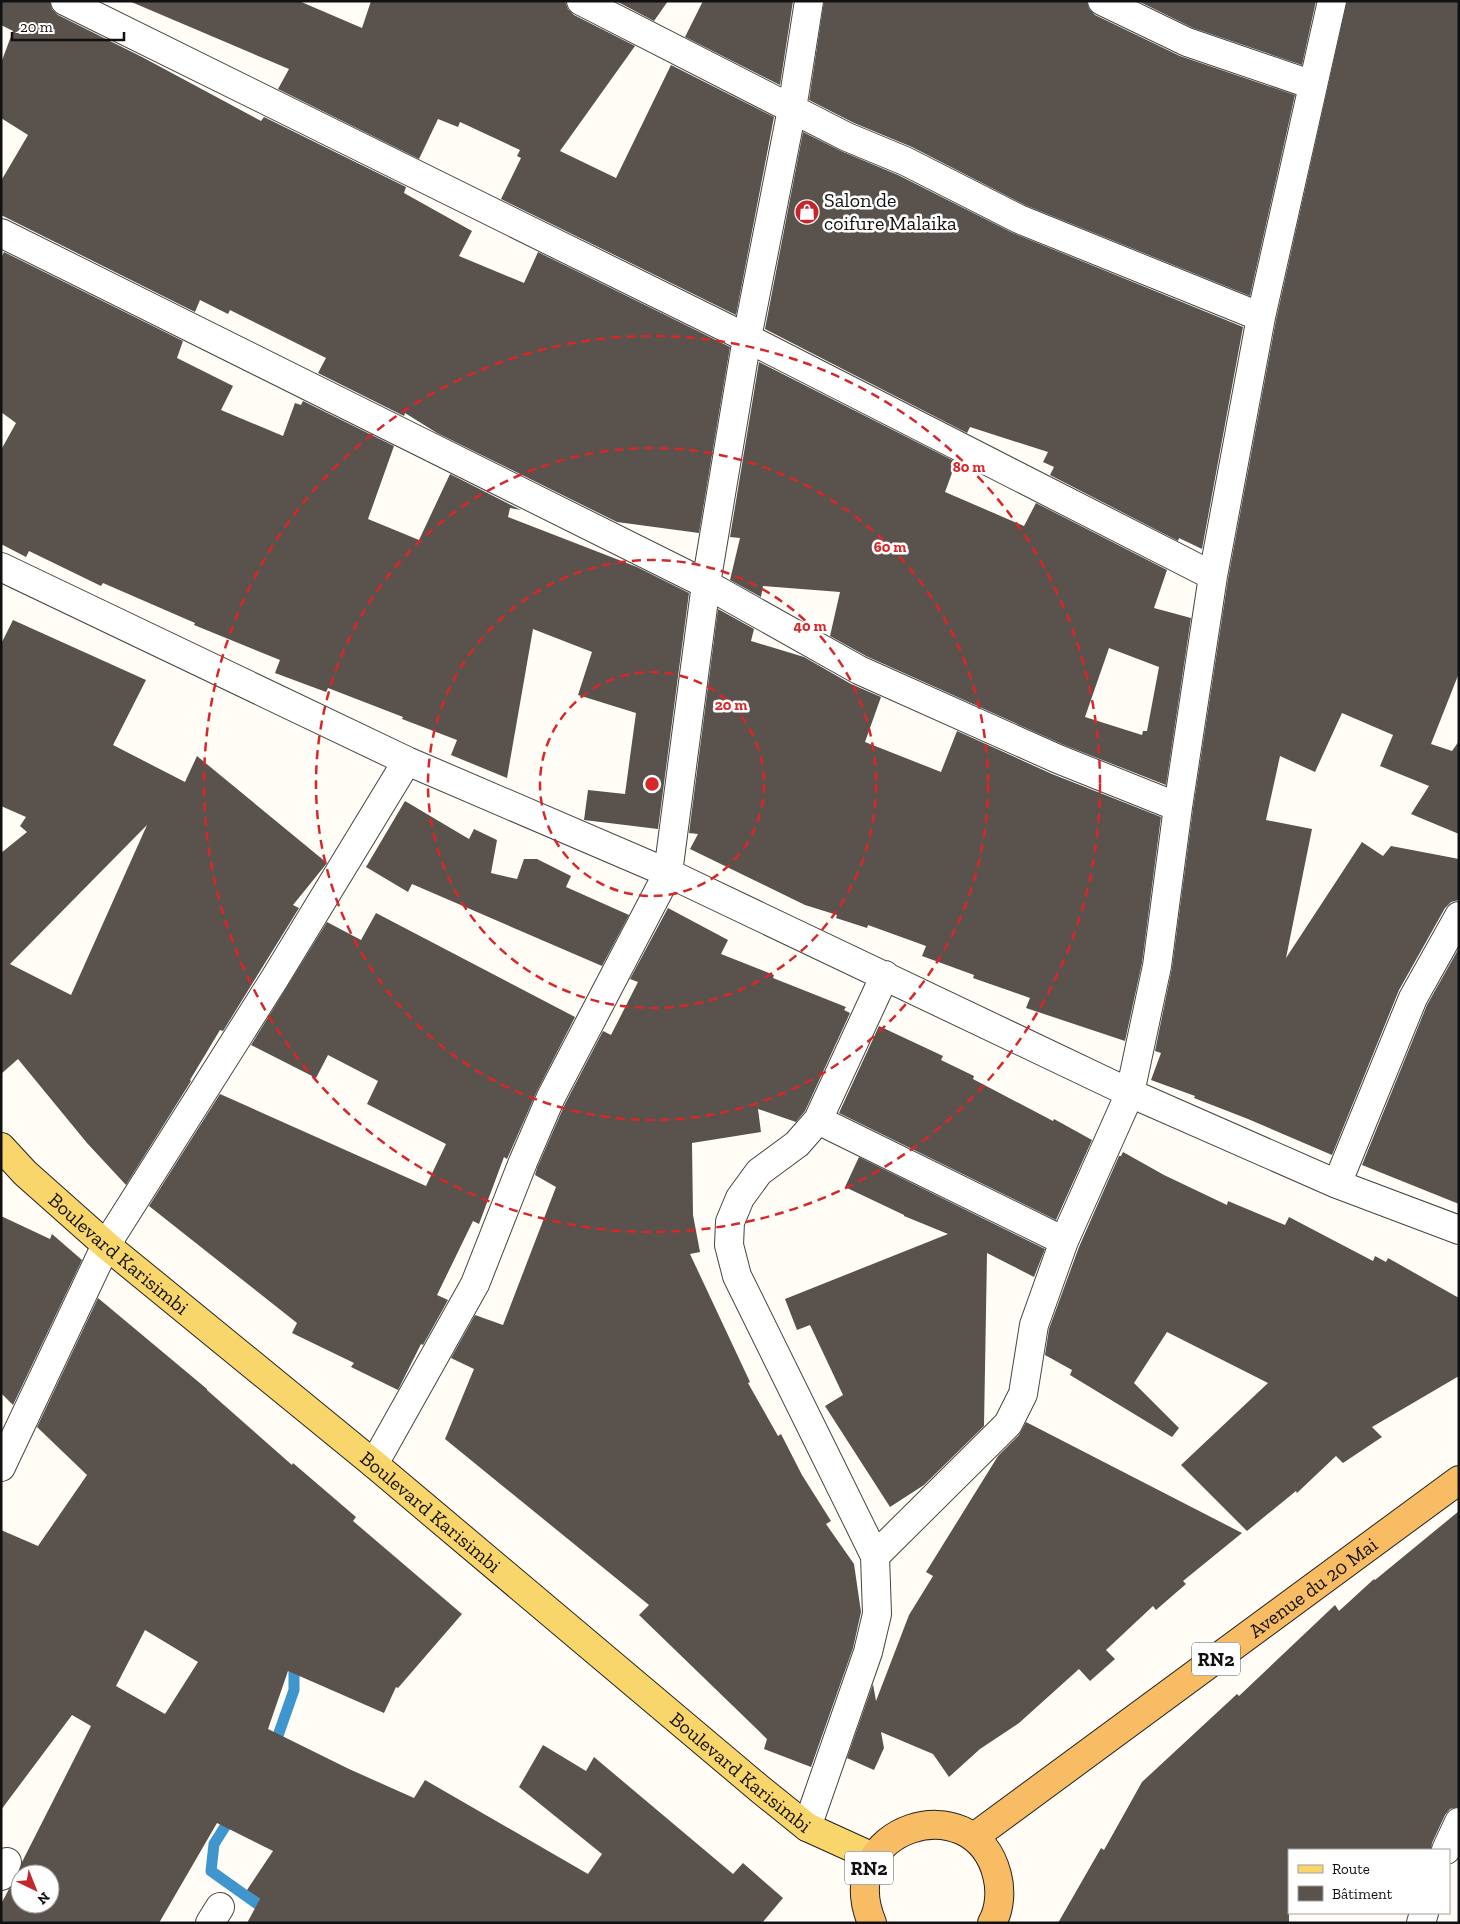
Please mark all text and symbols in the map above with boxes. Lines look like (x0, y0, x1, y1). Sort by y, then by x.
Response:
scale bar (12, 10, 125, 42)
text: 20 m (20, 18, 53, 36)
place label: Salon de coifure Malaika (824, 188, 957, 235)
shop icon: Salon de coifure Malaika (794, 199, 820, 225)
text: 80 m (953, 458, 985, 476)
text: 60 m (874, 538, 906, 556)
text: 40 m (793, 617, 827, 635)
text: 20 m (715, 696, 747, 714)
centre of rings (643, 775, 661, 793)
street label: Boulevard Karisimbi (44, 1188, 194, 1320)
street label: Boulevard Karisimbi (356, 1446, 506, 1578)
street label: Avenue du 20 Mai (1244, 1532, 1382, 1643)
road number: RN2 (1192, 1642, 1240, 1676)
street label: Boulevard Karisimbi (665, 1707, 817, 1838)
legend (1288, 1849, 1450, 1914)
road number: RN2 (845, 1852, 893, 1885)
text: Route (1332, 1860, 1370, 1878)
north arrow (10, 1864, 60, 1914)
text: Bâtiment (1332, 1885, 1393, 1903)
text: N (34, 1888, 53, 1908)

